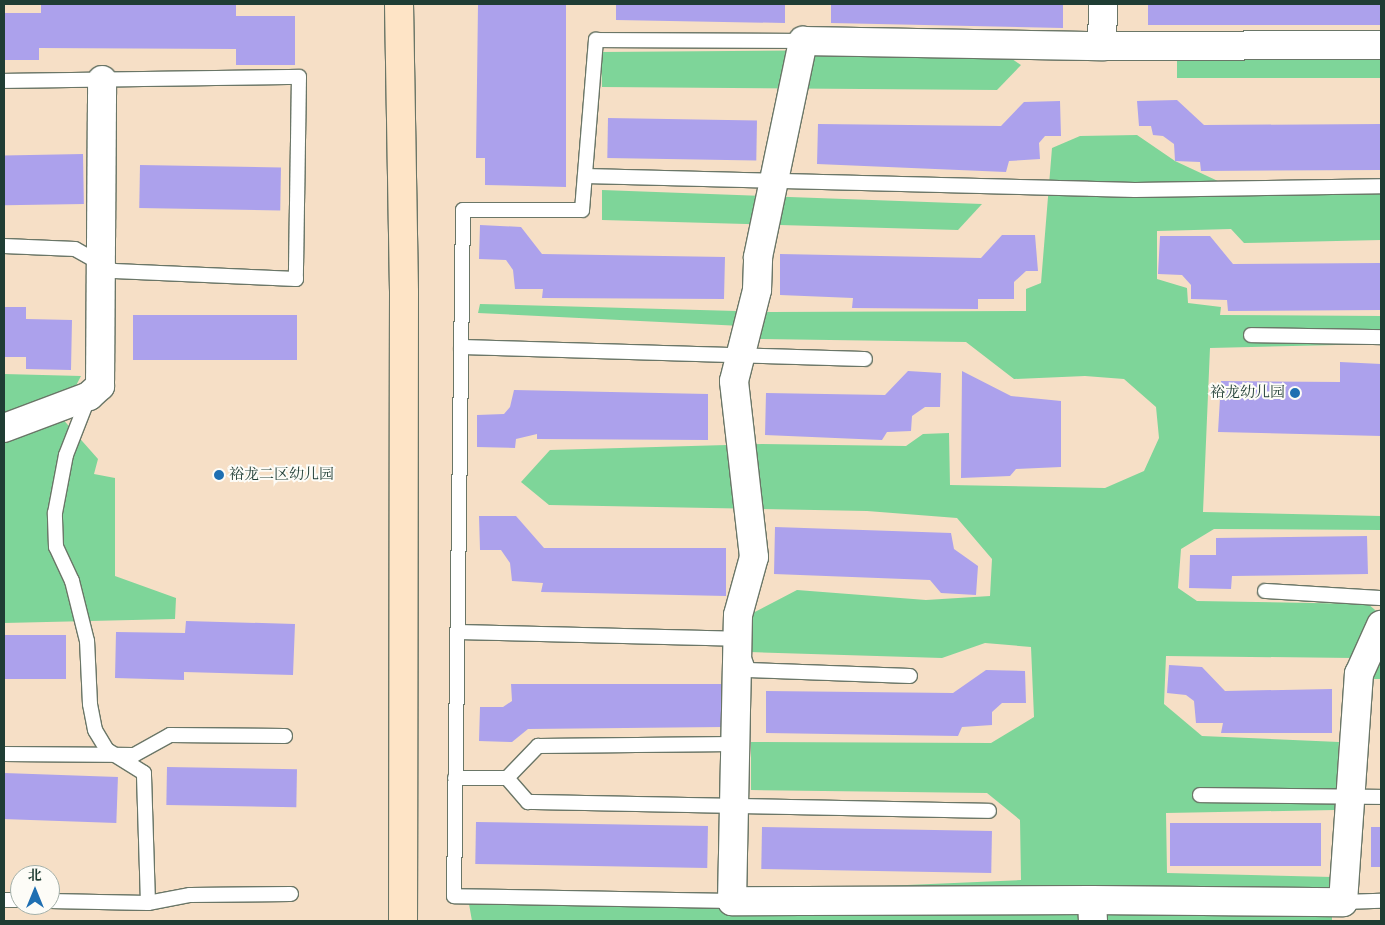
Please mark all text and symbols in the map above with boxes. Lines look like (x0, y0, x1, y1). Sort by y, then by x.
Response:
place label: 裕龙幼儿园 (1210, 384, 1285, 402)
marker: 裕龙幼儿园 (1289, 387, 1301, 399)
place label: 裕龙二区幼儿园 (229, 466, 334, 484)
marker: 裕龙二区幼儿园 (213, 469, 225, 481)
north arrow (10, 865, 60, 915)
text: 北 (28, 867, 42, 884)

